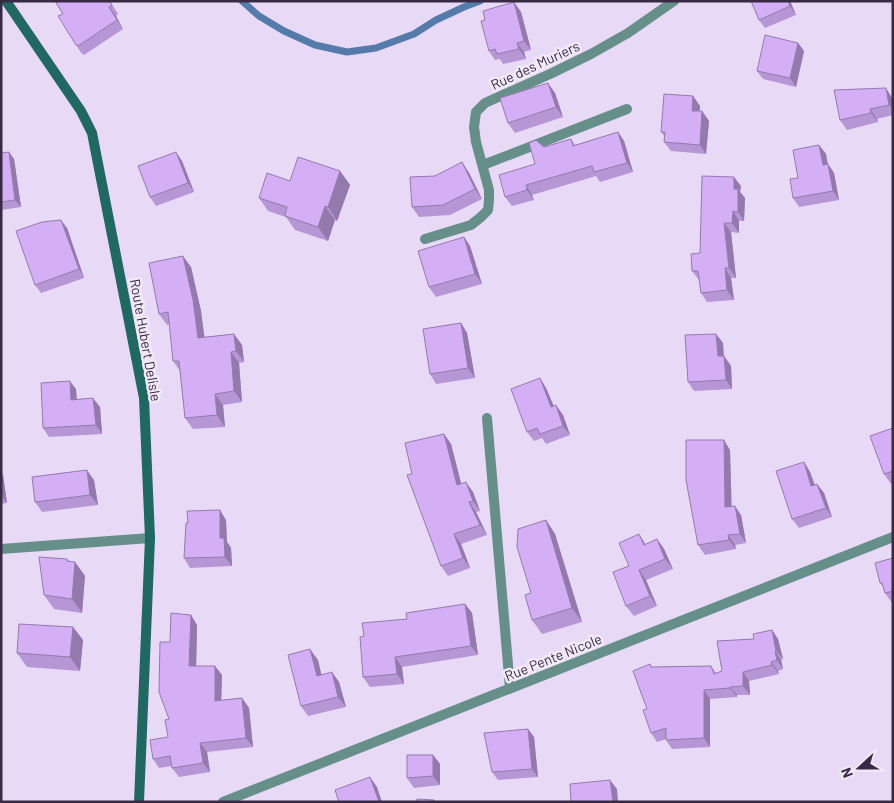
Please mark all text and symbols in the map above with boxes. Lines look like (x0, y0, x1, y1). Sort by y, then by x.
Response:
street label: Rue des Muriers (488, 37, 582, 93)
street label: Route Hubert Delisle (127, 277, 165, 403)
street label: Rue Pente Nicole (502, 630, 604, 684)
north arrow (834, 743, 884, 793)
text: N (837, 765, 856, 780)

